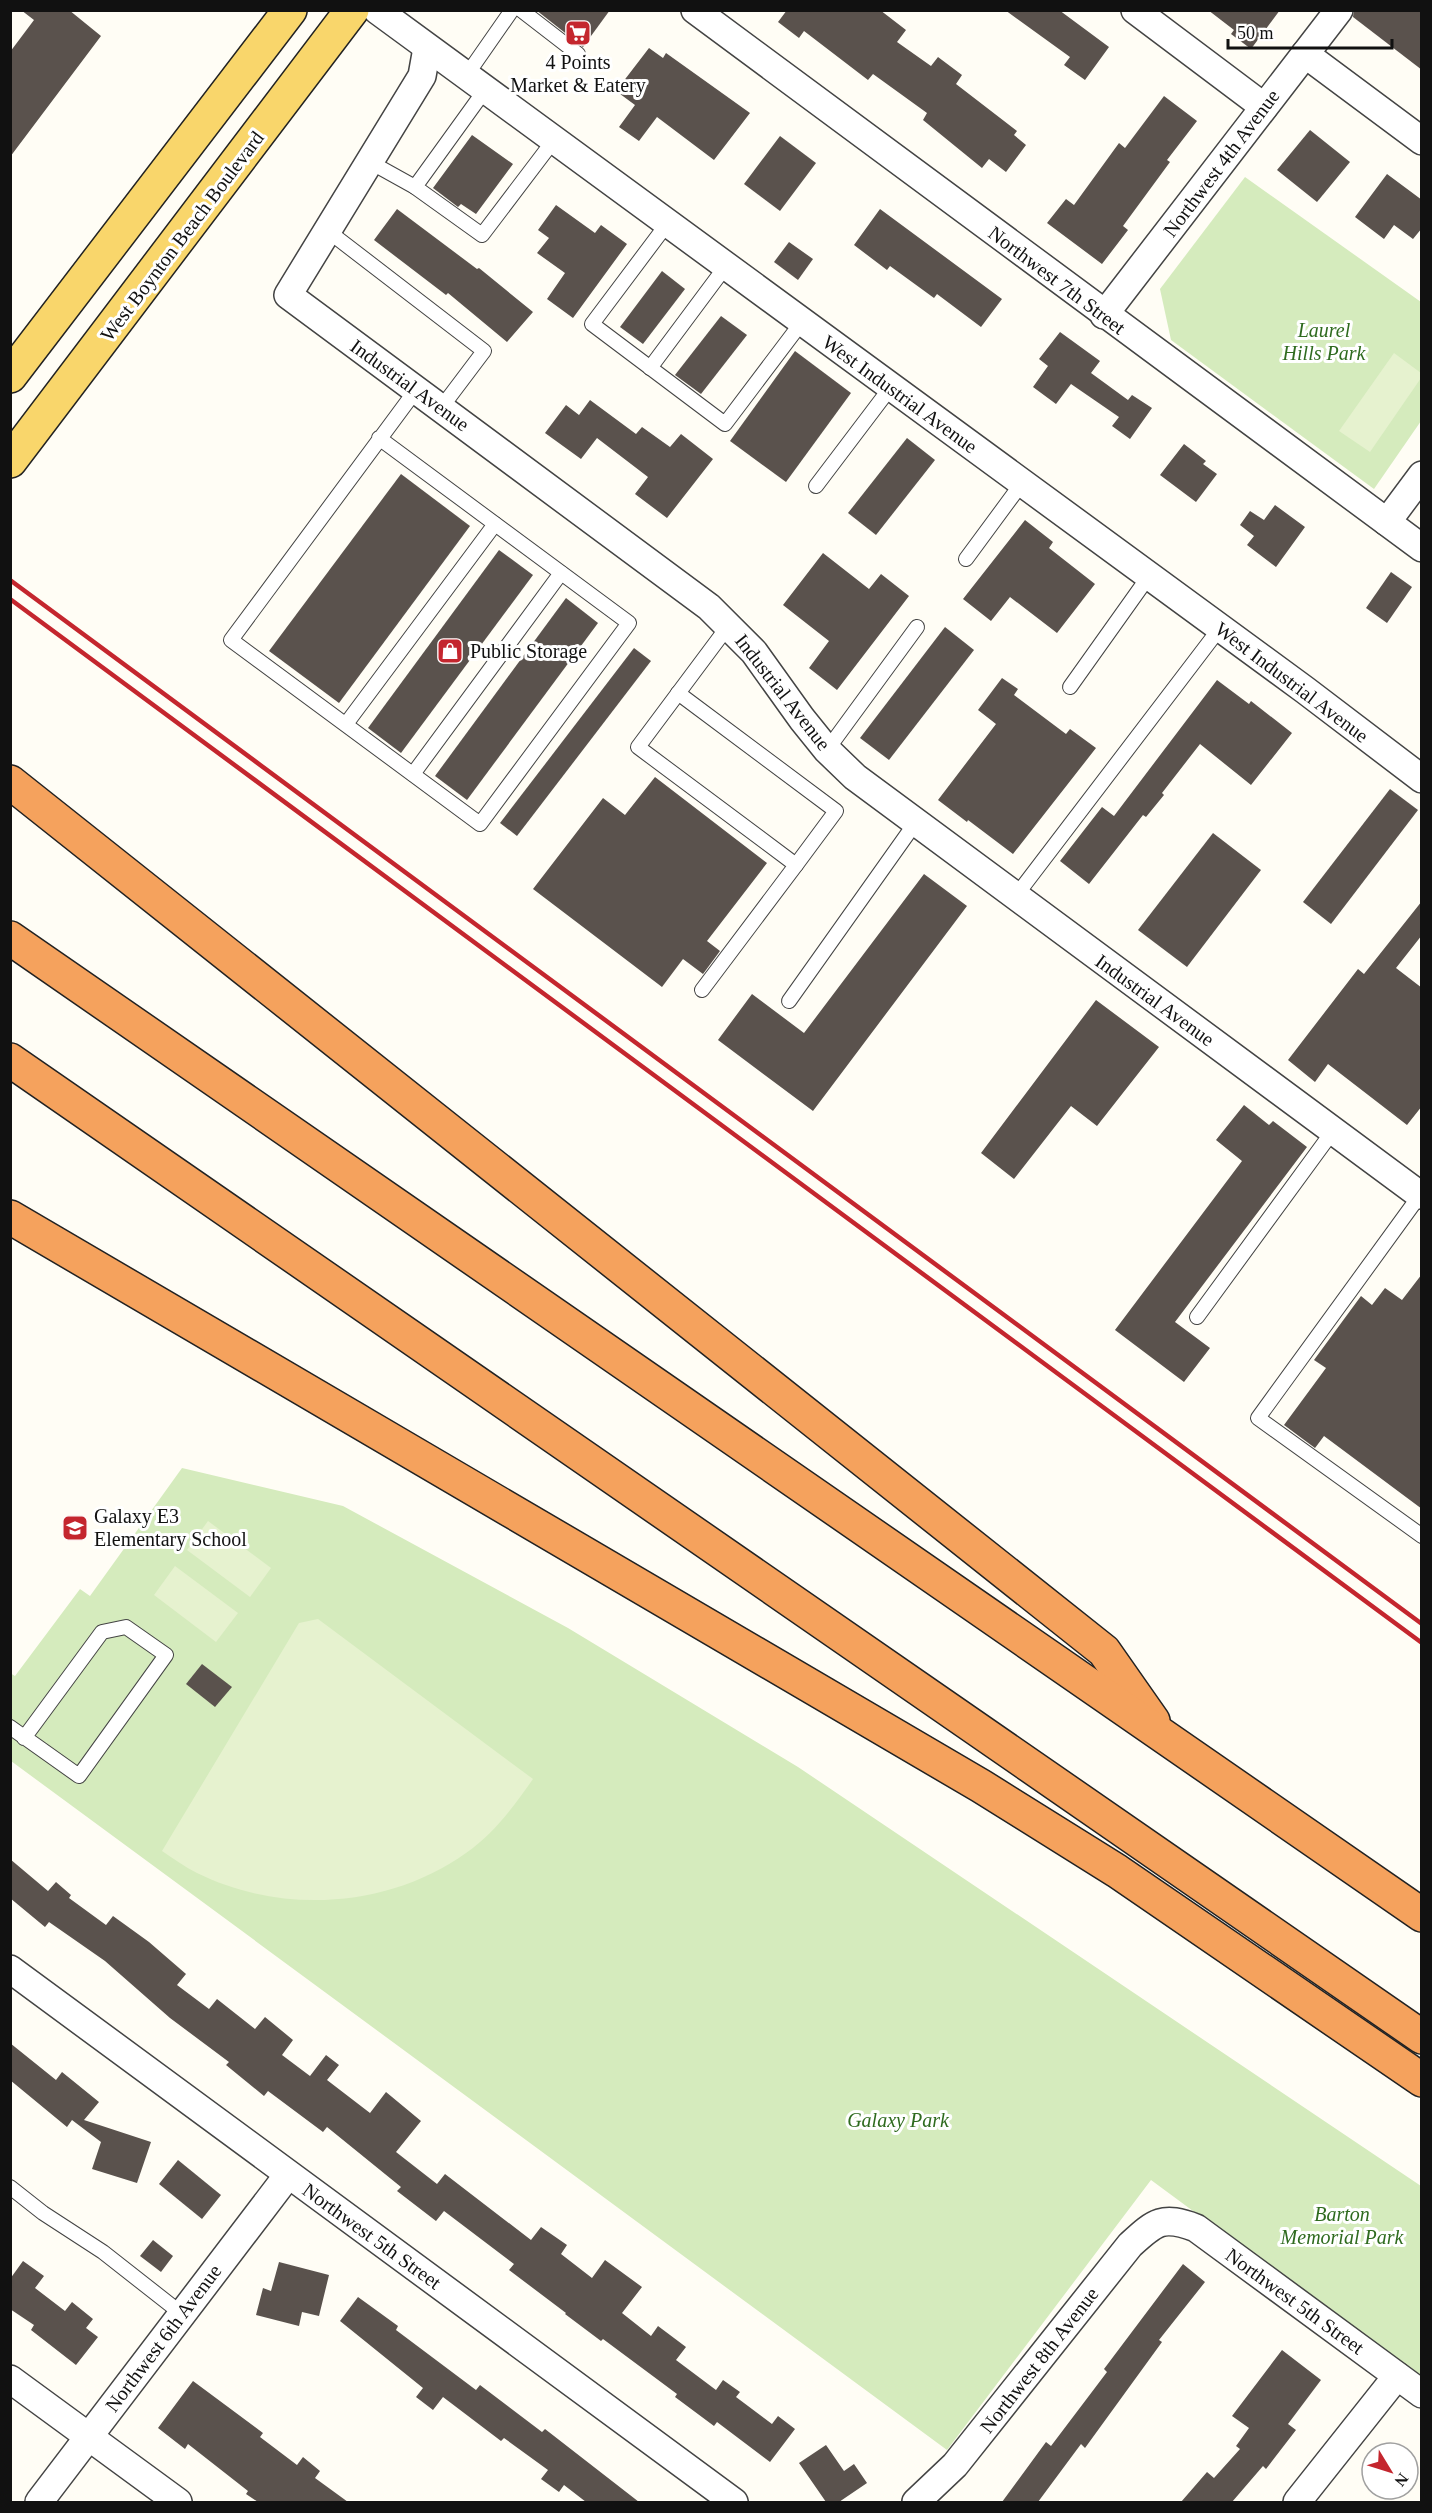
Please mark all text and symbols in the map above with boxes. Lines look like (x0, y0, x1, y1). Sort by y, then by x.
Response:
scale bar (1228, 12, 1392, 50)
supermarket icon: 4 Points Market & Eatery (563, 18, 593, 48)
text: 50 m (1237, 23, 1274, 43)
place label: 4 Points Market & Eatery (510, 51, 646, 97)
street label: Northwest 4th Avenue (1159, 85, 1284, 241)
street label: West Boynton Beach Boulevard (96, 127, 269, 346)
street label: Northwest 7th Street (984, 221, 1130, 339)
park label: Laurel Hills Park (1282, 319, 1367, 364)
street label: West Industrial Avenue (818, 331, 982, 458)
street label: Industrial Avenue (346, 335, 474, 435)
street label: West Industrial Avenue (1211, 617, 1373, 747)
street label: Industrial Avenue (731, 630, 835, 755)
shop icon: Public Storage (435, 636, 465, 666)
place label: Public Storage (470, 640, 587, 663)
street label: Industrial Avenue (1091, 950, 1219, 1050)
place label: Galaxy E3 Elementary School (94, 1505, 247, 1551)
school or university icon: Galaxy E3 Elementary School (60, 1513, 90, 1543)
park label: Galaxy Park (847, 2109, 950, 2132)
street label: Northwest 5th Street (299, 2178, 446, 2294)
park label: Barton Memorial Park (1280, 2203, 1404, 2248)
street label: Northwest 5th Street (1222, 2243, 1369, 2359)
street label: Northwest 6th Avenue (101, 2260, 226, 2416)
street label: Northwest 8th Avenue (975, 2283, 1103, 2437)
north arrow (1360, 2441, 1420, 2501)
text: N (1391, 2470, 1412, 2490)

